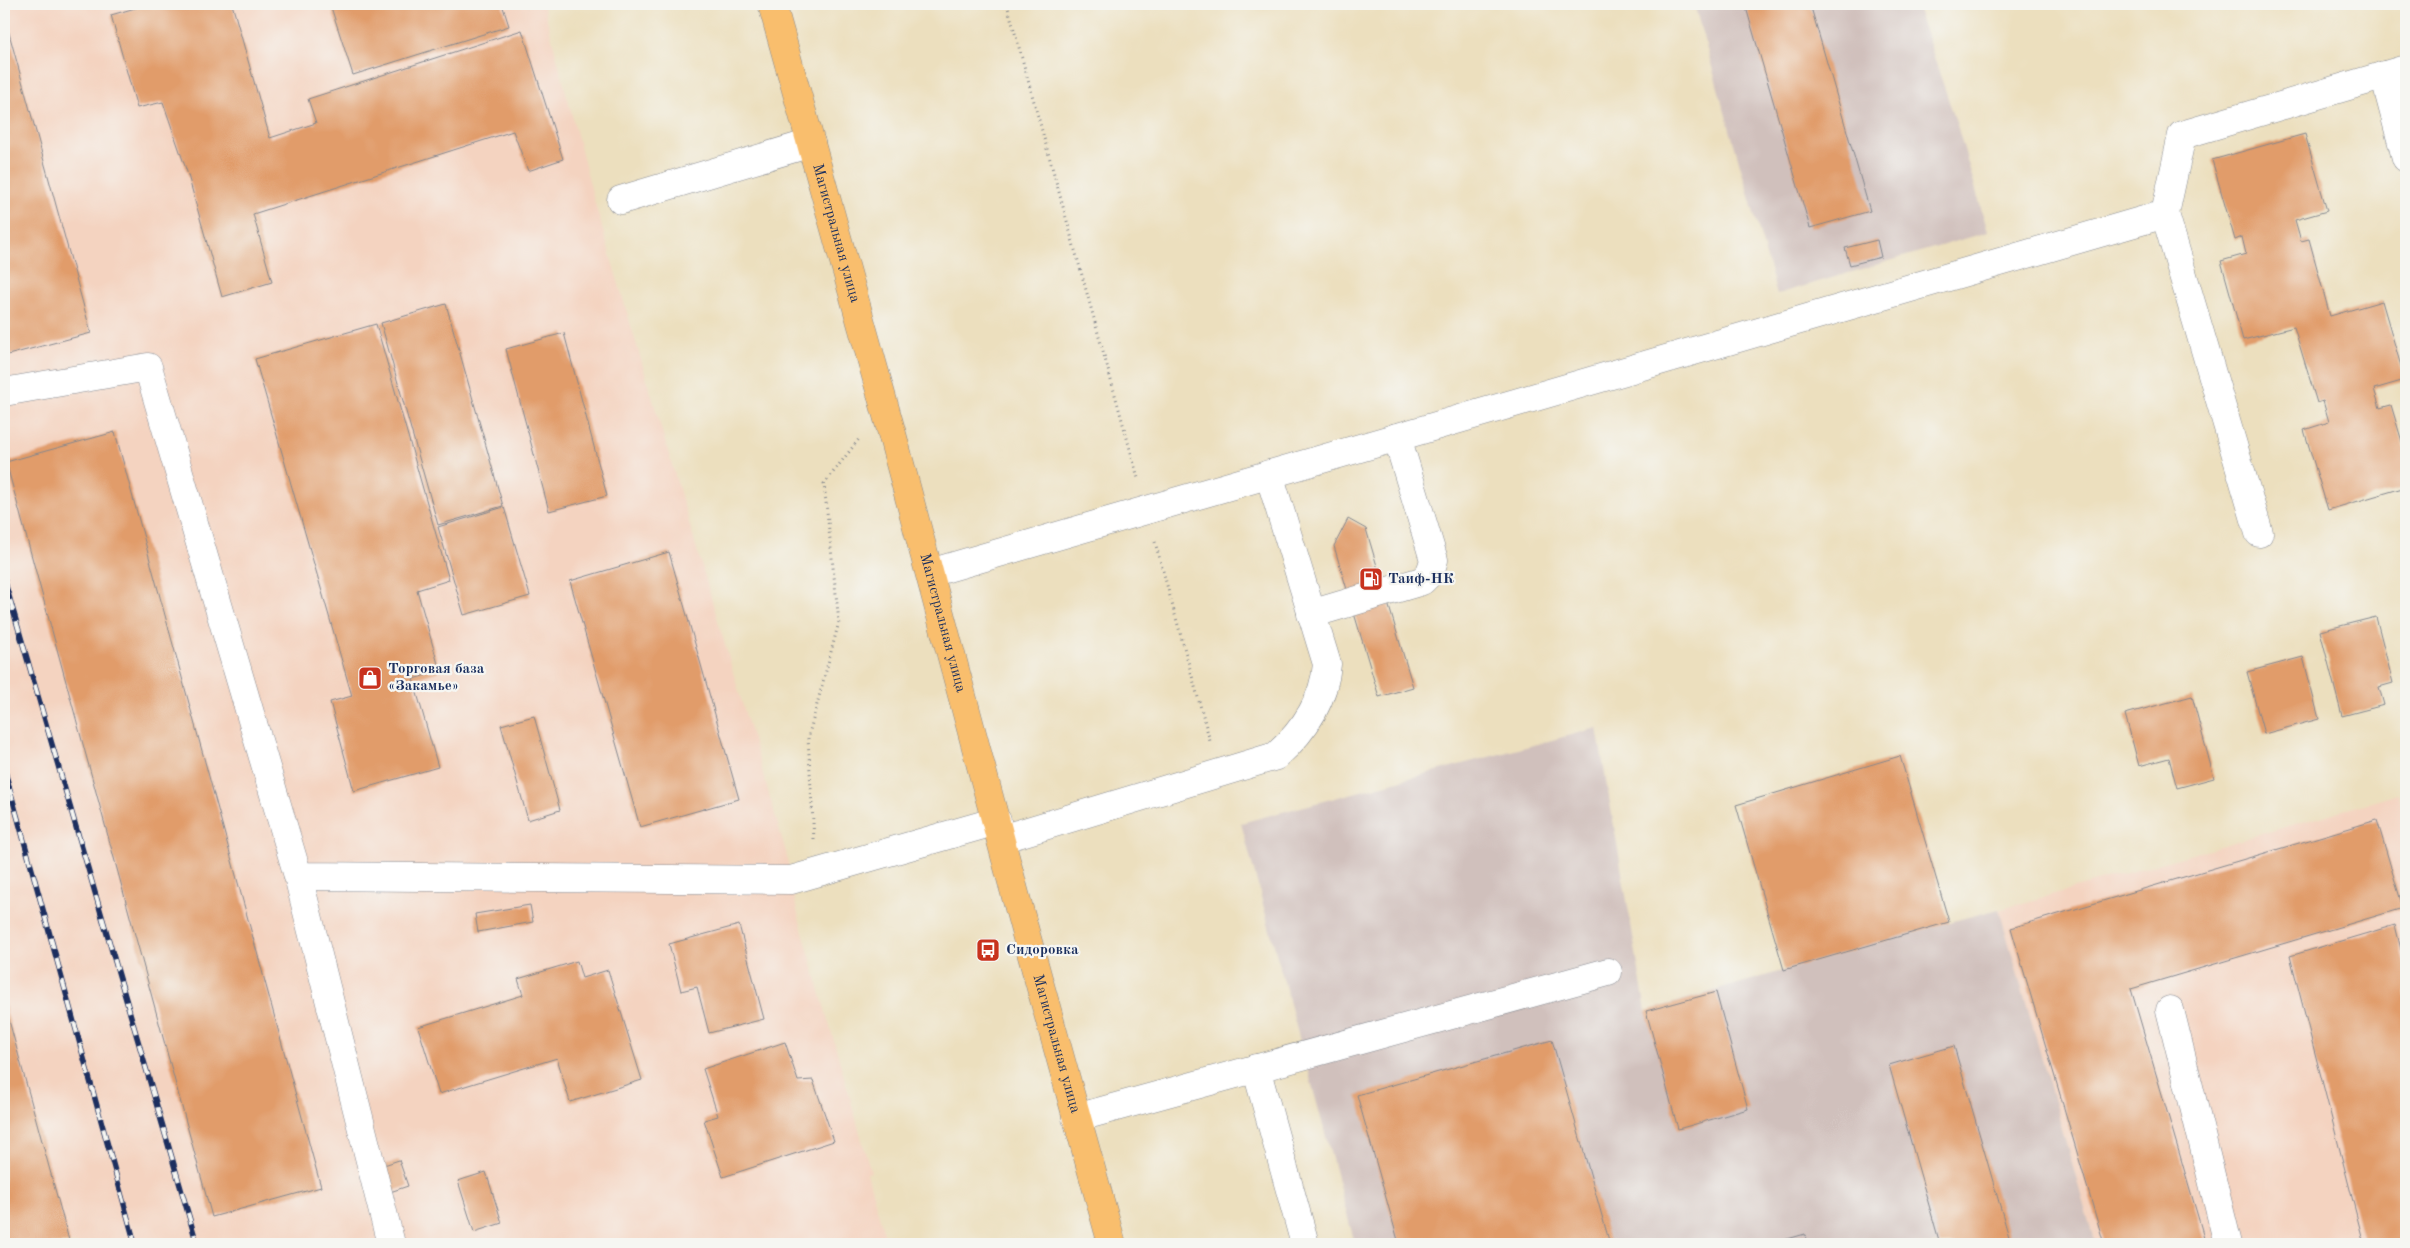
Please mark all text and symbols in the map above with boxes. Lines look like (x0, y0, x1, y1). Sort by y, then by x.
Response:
street label: Магистральная улица (810, 162, 863, 305)
street label: Магистральная улица (917, 552, 969, 695)
fuel station icon: Таиф-НК (1358, 566, 1384, 592)
place label: Таиф-НК (1388, 572, 1454, 587)
place label: Торговая база «Закамье» (388, 662, 485, 694)
shop icon: Торговая база «Закамье» (357, 665, 383, 691)
bus stop icon: Сидоровка (975, 937, 1001, 963)
place label: Сидоровка (1006, 943, 1079, 958)
street label: Магистральная улица (1030, 973, 1083, 1115)

